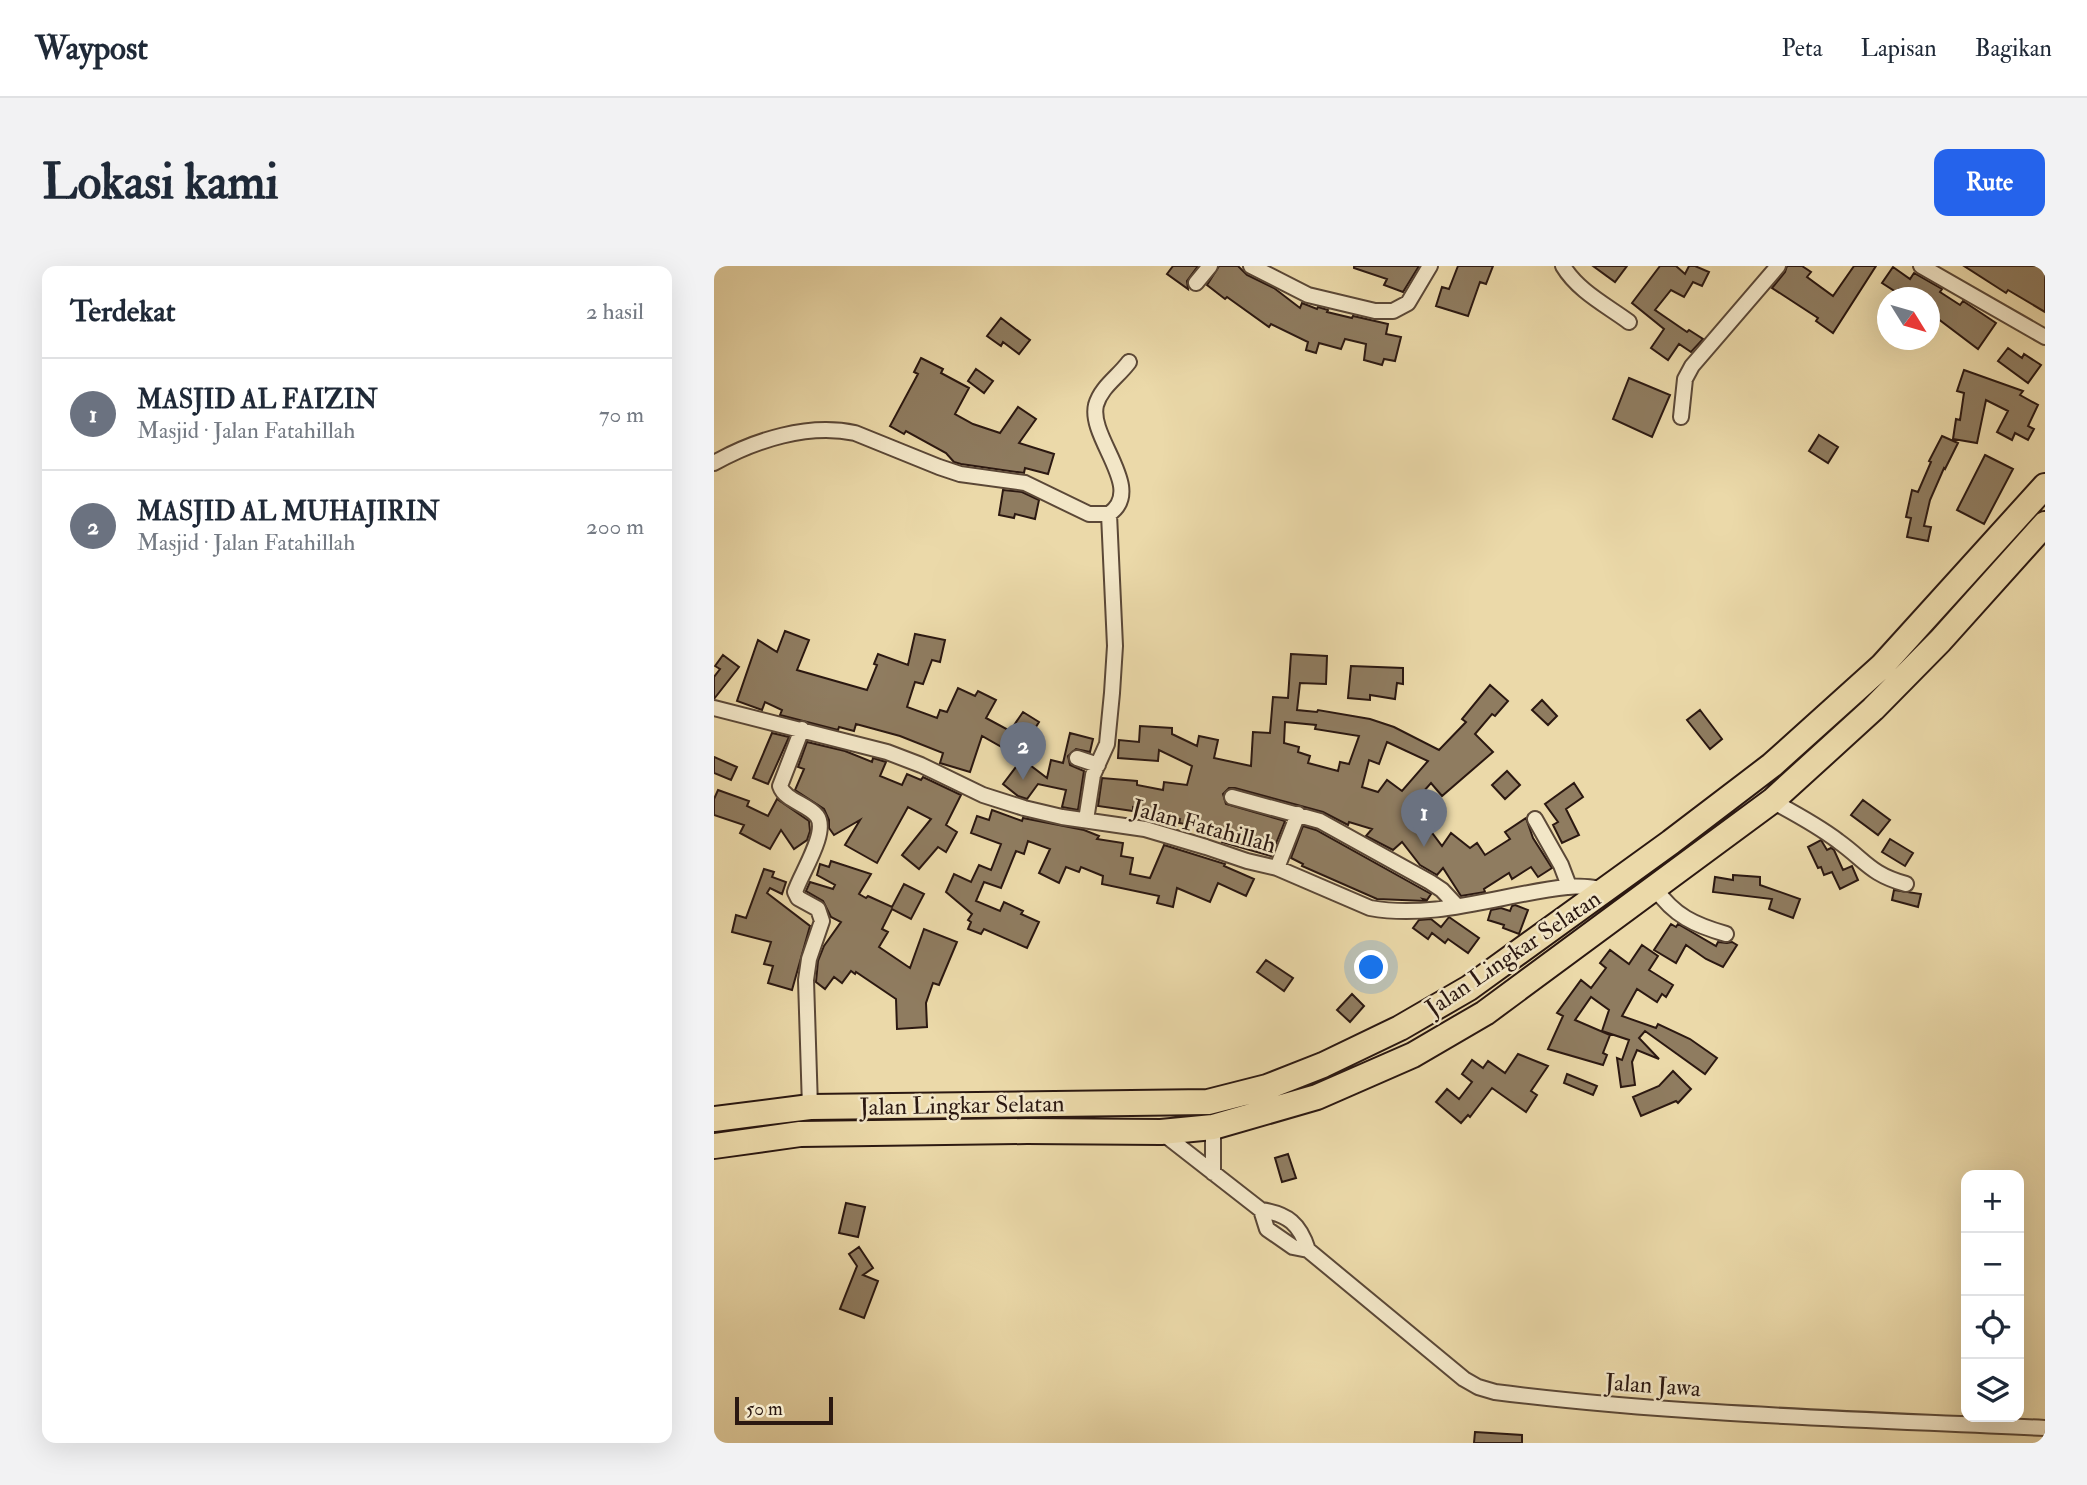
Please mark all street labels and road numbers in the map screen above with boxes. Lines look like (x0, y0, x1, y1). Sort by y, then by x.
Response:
street label: Jalan Fatahillah (1127, 792, 1280, 861)
street label: Jalan Lingkar Selatan (1419, 883, 1607, 1024)
street label: Jalan Lingkar Selatan (858, 1088, 1065, 1123)
street label: Jalan Jawa (1603, 1367, 1703, 1404)

